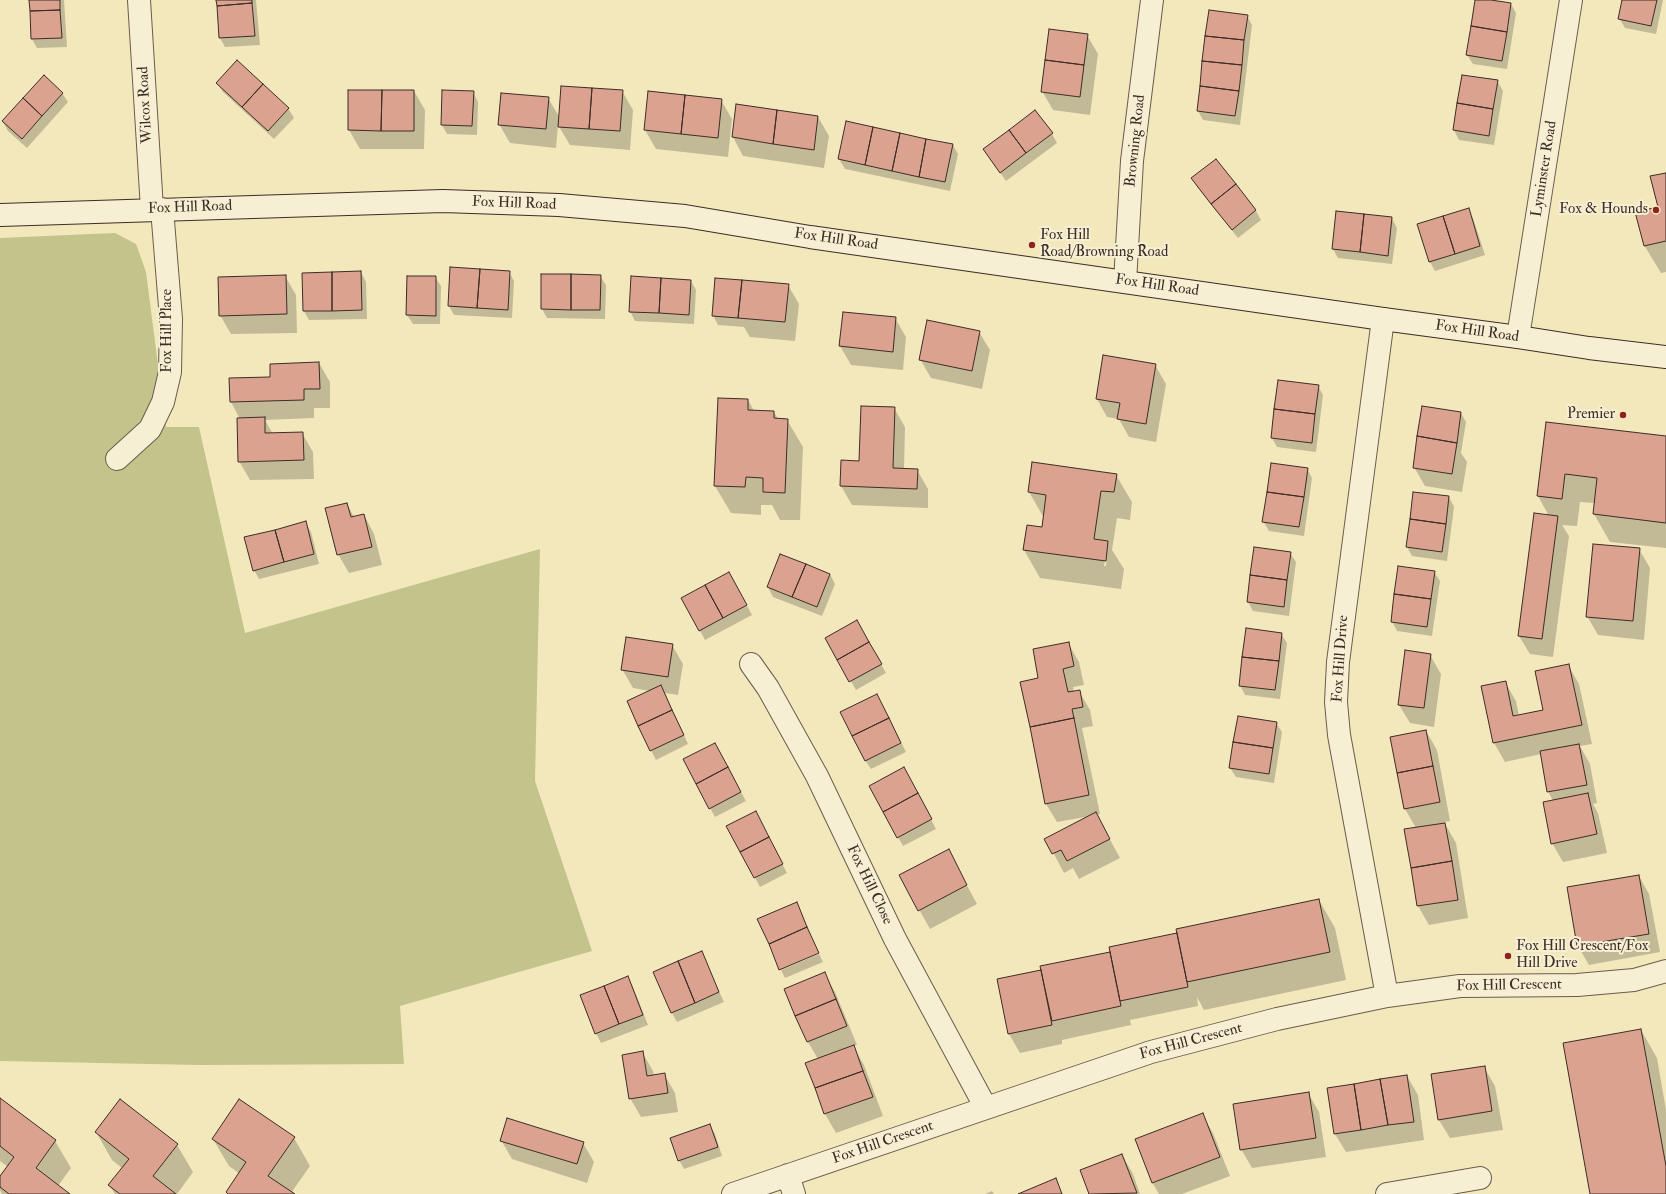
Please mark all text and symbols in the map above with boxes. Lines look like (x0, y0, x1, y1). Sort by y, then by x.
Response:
street label: Wilcox Road (135, 66, 157, 144)
street label: Browning Road (1122, 94, 1150, 188)
street label: Lyminster Road (1529, 120, 1561, 218)
street label: Fox Hill Road (471, 194, 557, 214)
street label: Fox Hill Road (147, 198, 233, 218)
place label: Fox & Hounds (1559, 201, 1648, 219)
marker: Fox & Hounds (1651, 205, 1661, 215)
street label: Fox Hill Road (793, 225, 879, 255)
place label: Fox Hill Road/Browning Road (1040, 227, 1168, 262)
marker: Fox Hill Road/Browning Road (1027, 240, 1037, 250)
street label: Fox Hill Road (1114, 271, 1200, 301)
street label: Fox Hill Place (159, 289, 177, 373)
street label: Fox Hill Road (1434, 317, 1520, 347)
place label: Premier (1567, 406, 1615, 424)
marker: Premier (1618, 410, 1628, 420)
street label: Fox Hill Drive (1329, 615, 1353, 703)
street label: Fox Hill Close (842, 842, 896, 928)
place label: Fox Hill Crescent/Fox Hill Drive (1516, 938, 1648, 973)
marker: Fox Hill Crescent/Fox Hill Drive (1503, 951, 1513, 961)
street label: Fox Hill Crescent (1456, 976, 1562, 996)
street label: Fox Hill Crescent (1138, 1020, 1244, 1064)
street label: Fox Hill Crescent (830, 1117, 936, 1169)

